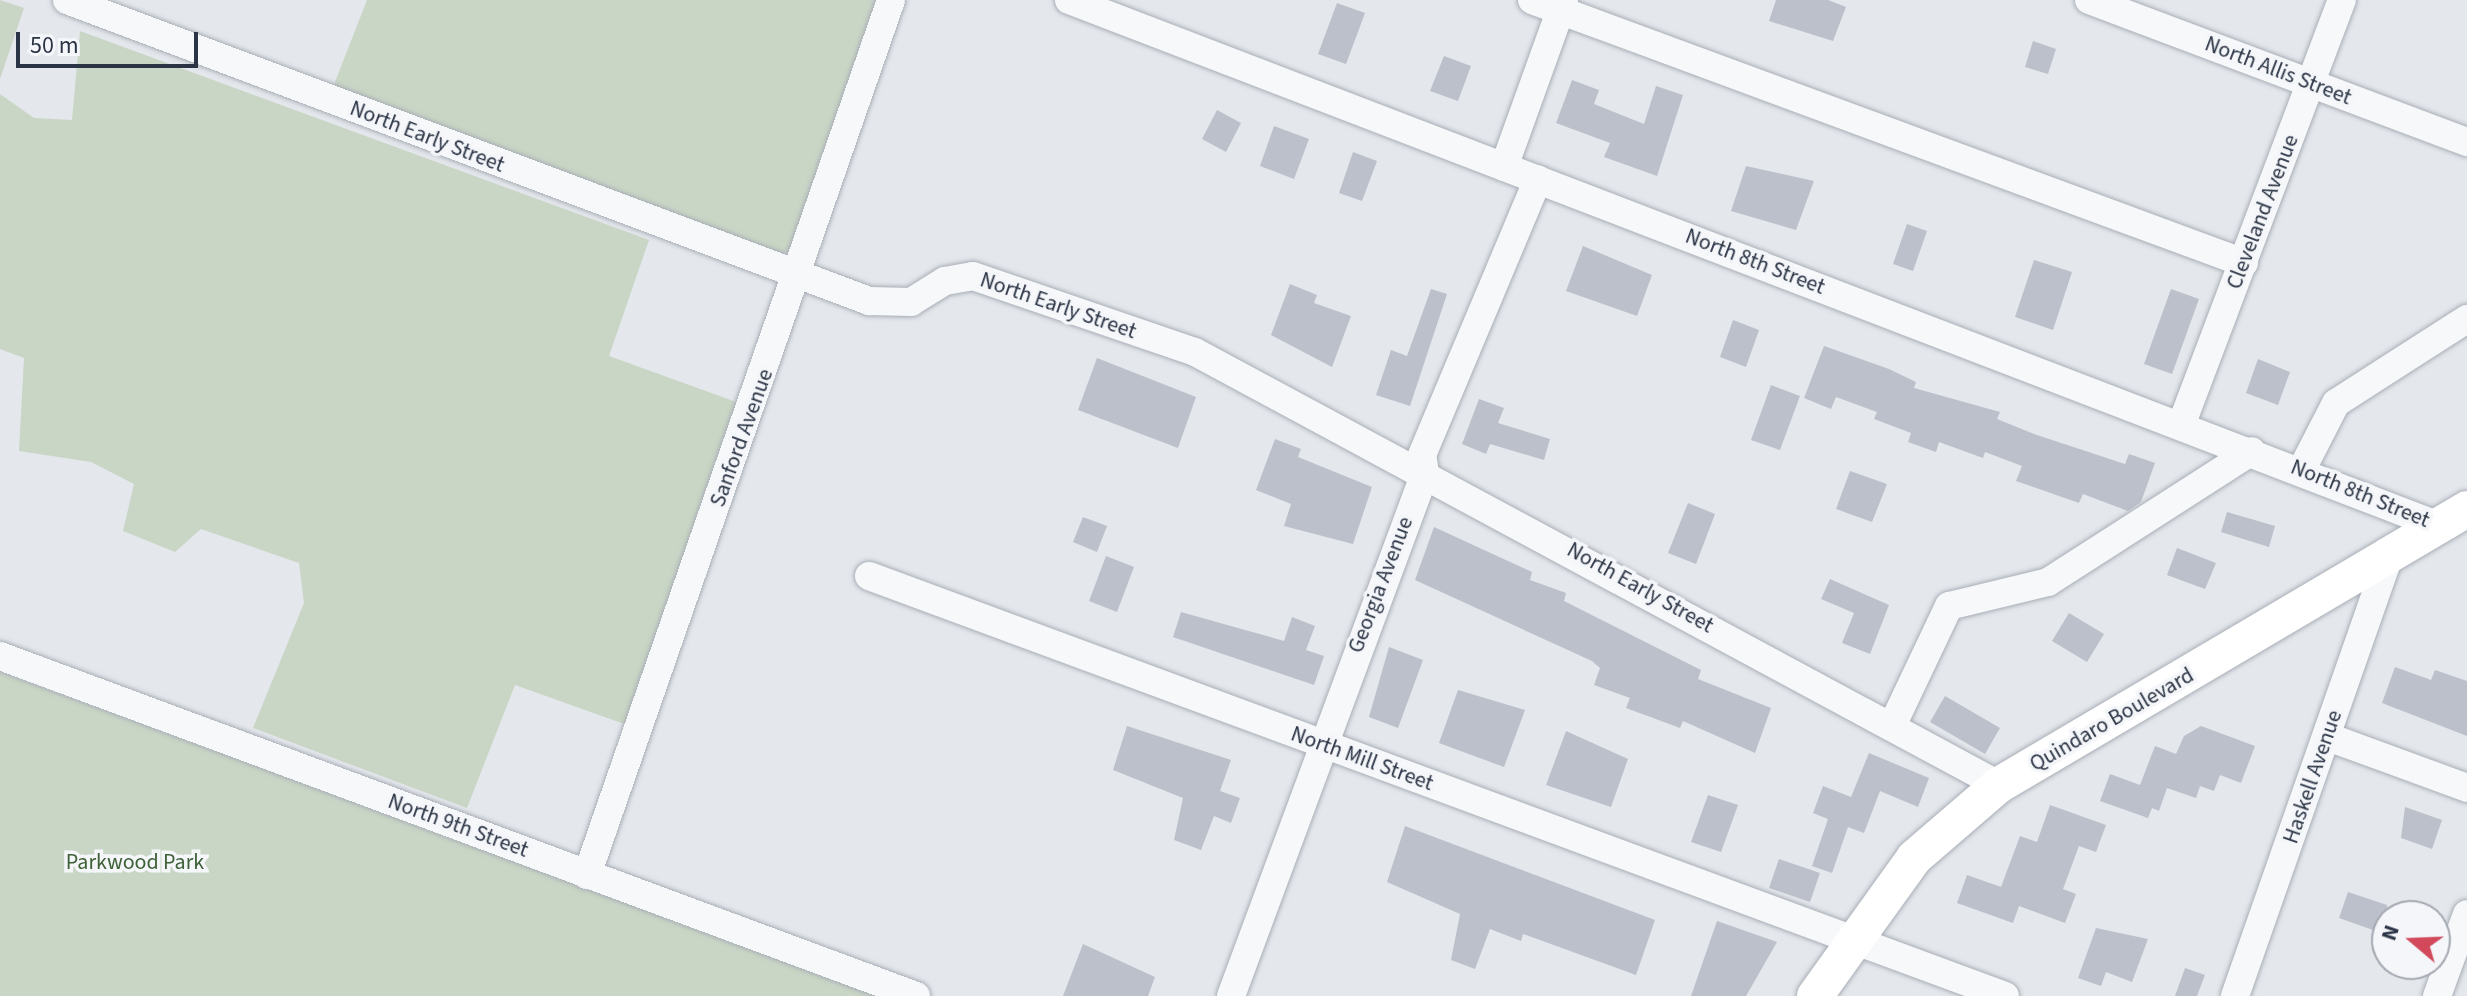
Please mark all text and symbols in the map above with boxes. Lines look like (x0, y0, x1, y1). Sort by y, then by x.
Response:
scale bar (20, 16, 202, 66)
text: 50 m (30, 28, 79, 63)
street label: North Allis Street (2201, 31, 2355, 111)
street label: North Early Street (346, 95, 508, 179)
street label: Cleveland Avenue (2221, 131, 2305, 293)
street label: North 8th Street (1681, 223, 1829, 301)
street label: North Early Street (976, 267, 1140, 345)
street label: Sanford Avenue (705, 365, 779, 511)
street label: North 8th Street (2287, 454, 2433, 534)
street label: Georgia Avenue (1343, 513, 1419, 657)
street label: North Early Street (1562, 537, 1718, 639)
street label: Quindaro Boulevard (2025, 662, 2199, 778)
street label: Haskell Avenue (2278, 707, 2348, 847)
street label: North Mill Street (1287, 721, 1437, 797)
street label: North 9th Street (384, 788, 532, 864)
park label: Parkwood Park (66, 850, 204, 876)
north arrow (2371, 900, 2451, 980)
text: N (2373, 921, 2408, 945)

